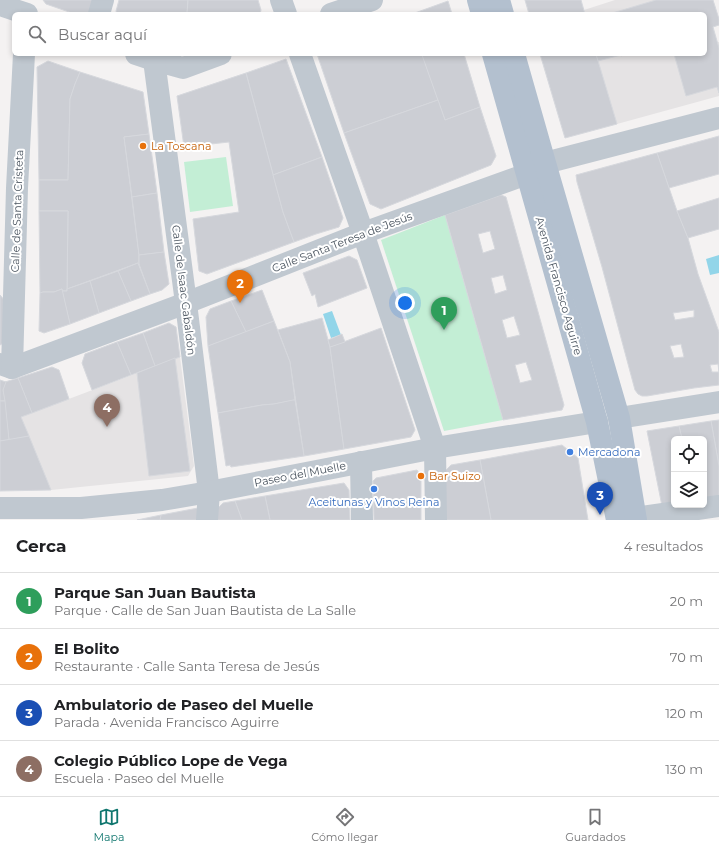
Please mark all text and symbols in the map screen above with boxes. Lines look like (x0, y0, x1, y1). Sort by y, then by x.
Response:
search box (12, 12, 707, 56)
icon: search (26, 23, 48, 45)
text: Buscar aquí (58, 25, 147, 44)
place label: La Toscana (151, 139, 211, 153)
marker: La Toscana (138, 141, 148, 151)
street label: Calle de Santa Cristeta (8, 149, 26, 273)
street label: Calle Santa Teresa de Jesús (270, 208, 415, 275)
street label: Avenida Francisco Aguirre (533, 215, 586, 357)
street label: Calle de Isaac Gabaldón (169, 224, 199, 356)
pin: 2 (227, 270, 253, 303)
your location (395, 293, 415, 313)
pin: 1 (431, 297, 457, 330)
pin: 4 (94, 394, 120, 427)
map controls (671, 436, 707, 508)
button: locate (671, 436, 707, 472)
place label: Mercadona (578, 445, 640, 459)
marker: Mercadona (565, 447, 575, 457)
street label: Paseo del Muelle (253, 458, 347, 490)
place label: Bar Suizo (429, 469, 481, 483)
marker: Bar Suizo (416, 471, 426, 481)
button: layers (671, 472, 707, 508)
pin: 3 (587, 482, 613, 515)
marker: Aceitunas y Vinos Reina (369, 484, 379, 494)
place label: Aceitunas y Vinos Reina (309, 495, 439, 509)
text: Cerca (16, 536, 66, 556)
text: 4 resultados (624, 538, 703, 554)
text: Parque San Juan Bautista (54, 583, 256, 602)
text: 1 (26, 593, 32, 609)
text: 20 m (670, 593, 703, 609)
text: Parque · Calle de San Juan Bautista de La Salle (54, 602, 356, 618)
text: El Bolito (54, 639, 119, 658)
text: 2 (25, 649, 33, 665)
text: 70 m (670, 649, 703, 665)
text: Restaurante · Calle Santa Teresa de Jesús (54, 658, 320, 674)
text: Ambulatorio de Paseo del Muelle (54, 695, 314, 714)
text: 3 (25, 705, 33, 721)
text: 120 m (665, 705, 703, 721)
text: Parada · Avenida Francisco Aguirre (54, 714, 279, 730)
text: Colegio Público Lope de Vega (54, 751, 288, 770)
text: 4 (25, 761, 33, 777)
text: 130 m (665, 761, 703, 777)
text: Escuela · Paseo del Muelle (54, 770, 224, 786)
tab: Mapa (93, 806, 124, 844)
tab: Cómo llegar (311, 806, 378, 844)
tab: Guardados (565, 806, 626, 844)

